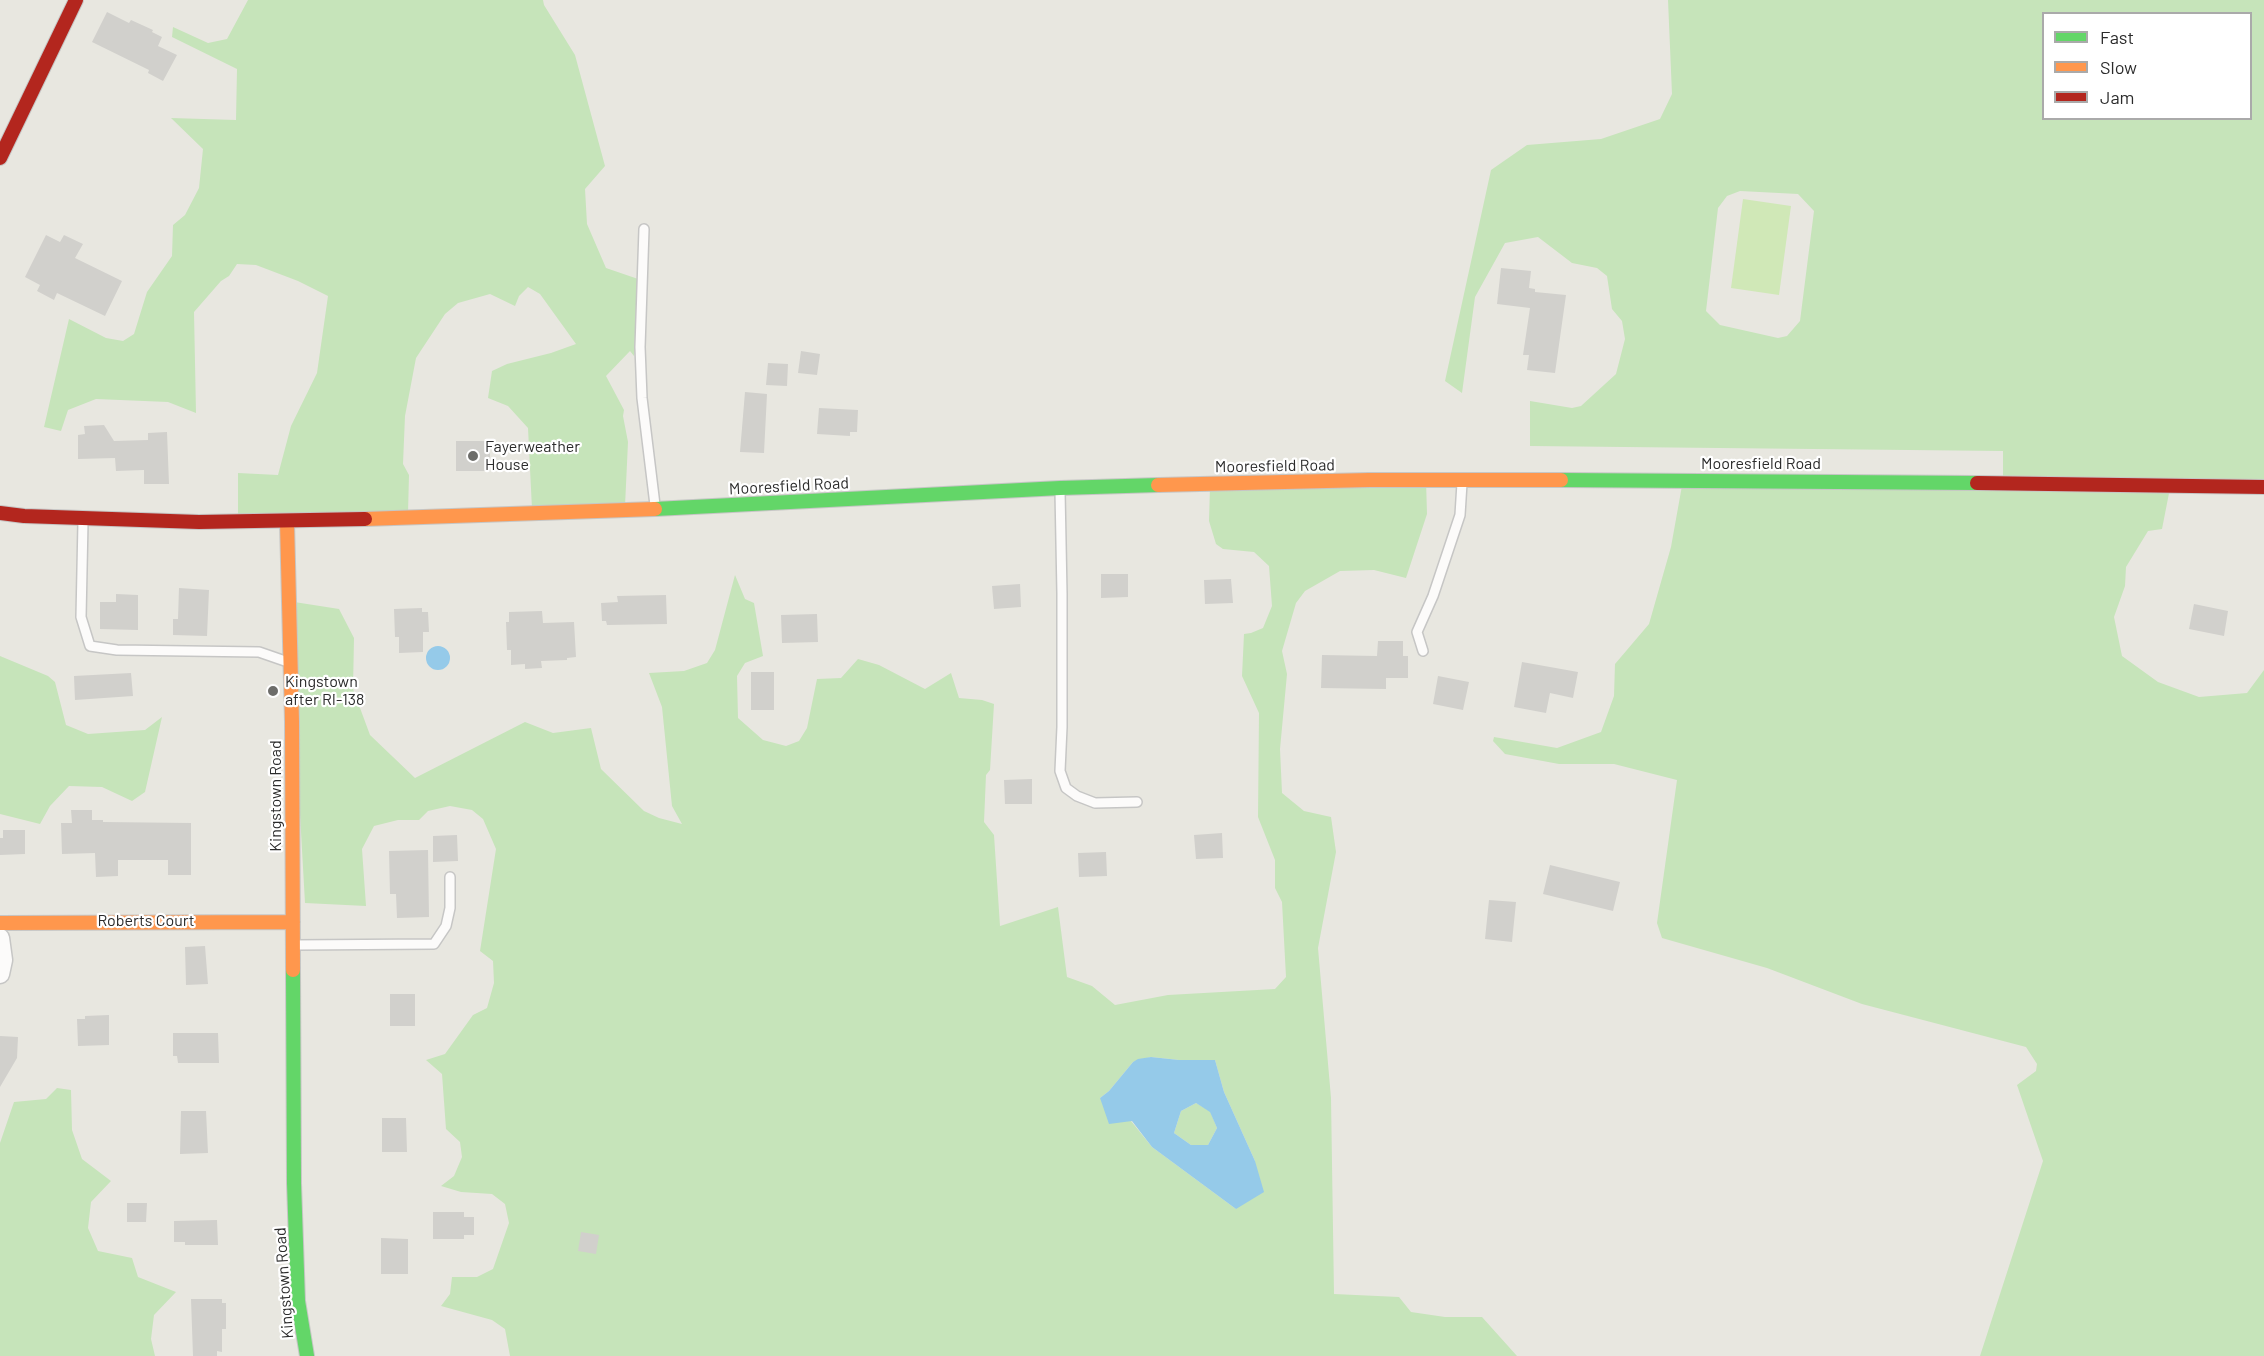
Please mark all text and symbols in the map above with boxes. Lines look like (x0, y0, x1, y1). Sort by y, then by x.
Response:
legend (2042, 12, 2252, 120)
text: Fast (2100, 26, 2134, 48)
text: Slow (2100, 56, 2137, 78)
text: Jam (2100, 86, 2134, 108)
place label: Fayerweather House (485, 437, 580, 475)
marker: Fayerweather House (466, 449, 480, 463)
street label: Mooresfield Road (1701, 454, 1821, 474)
street label: Mooresfield Road (1215, 455, 1335, 477)
street label: Mooresfield Road (729, 473, 849, 499)
place label: Kingstown after RI-138 (285, 672, 364, 710)
marker: Kingstown after RI-138 (266, 684, 280, 698)
street label: Kingstown Road (266, 740, 286, 852)
street label: Roberts Court (97, 911, 195, 931)
street label: Kingstown Road (271, 1227, 297, 1339)

